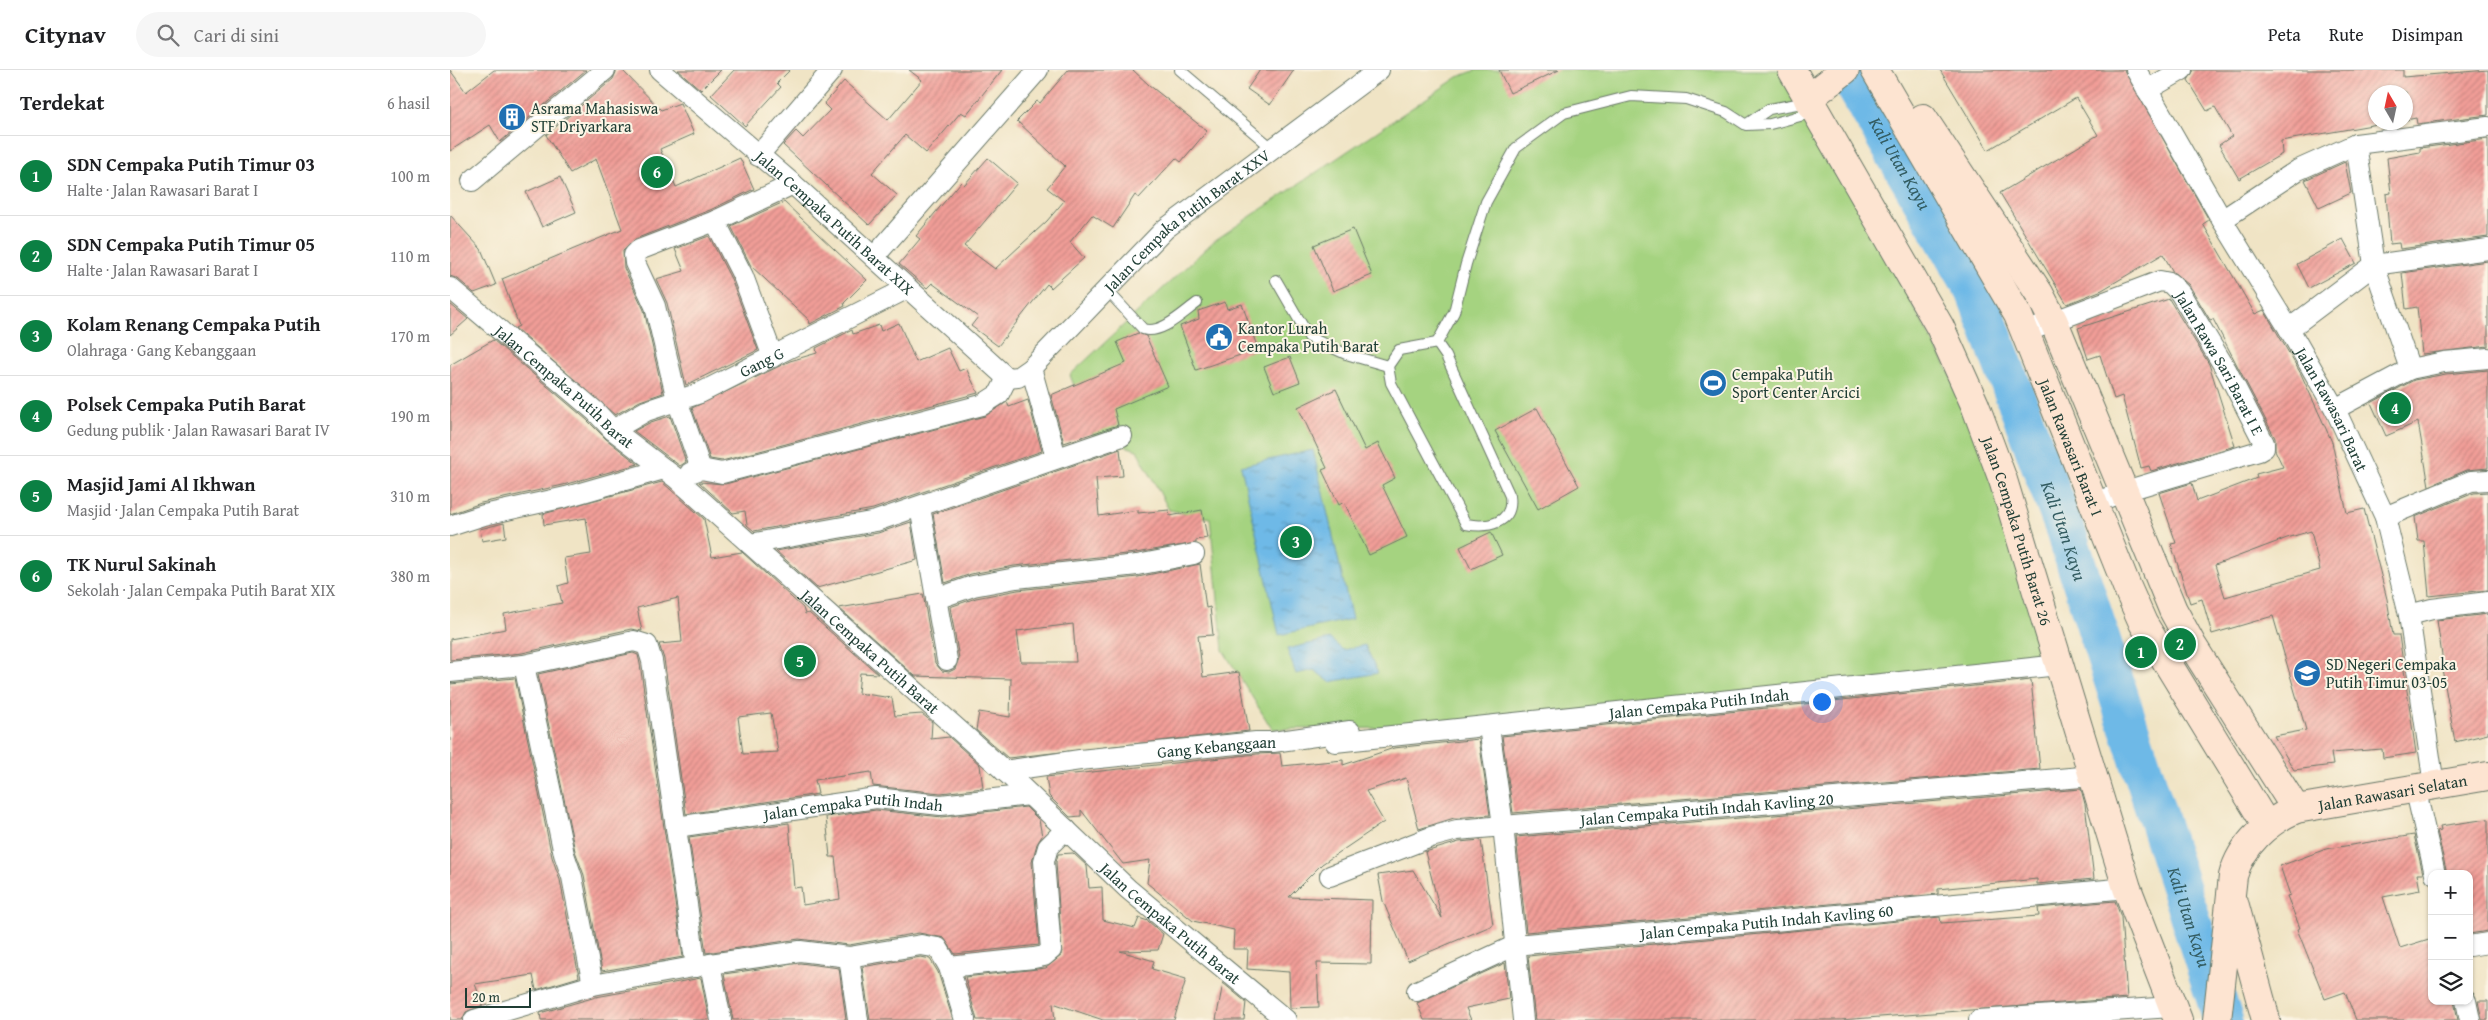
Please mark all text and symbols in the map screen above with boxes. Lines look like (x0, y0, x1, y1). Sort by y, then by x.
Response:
search box (136, 12, 486, 57)
text: Citynav (25, 17, 106, 52)
icon: search (154, 21, 182, 49)
text: Cari di sini (194, 21, 279, 49)
text: Peta (2268, 21, 2301, 48)
text: Rute (2329, 21, 2364, 48)
text: Disimpan (2392, 21, 2463, 48)
north arrow (2368, 85, 2413, 130)
text: Terdekat (20, 87, 104, 118)
text: 6 hasil (387, 91, 430, 115)
place label: Asrama Mahasiswa STF Driyarkara (531, 96, 659, 138)
building icon: Asrama Mahasiswa STF Driyarkara (497, 102, 527, 132)
water label: Kali Utan Kayu (1862, 110, 1939, 215)
street label: Jalan Cempaka Putih Barat XIX (748, 143, 920, 300)
street label: Jalan Cempaka Putih Barat XXV (1097, 143, 1275, 299)
text: SDN Cempaka Putih Timur 03 (67, 150, 315, 178)
pin: 6 (641, 153, 673, 191)
text: 1 (32, 164, 40, 188)
text: 100 m (390, 164, 430, 188)
text: Halte · Jalan Rawasari Barat I (67, 178, 258, 202)
text: SDN Cempaka Putih Timur 05 (67, 230, 315, 258)
text: 2 (32, 244, 40, 268)
text: 110 m (390, 244, 430, 268)
text: Halte · Jalan Rawasari Barat I (67, 258, 258, 282)
street label: Jalan Rawa Sari Barat I E (2168, 284, 2270, 439)
text: Kolam Renang Cempaka Putih (67, 310, 321, 338)
place label: Kantor Lurah Cempaka Putih Barat (1238, 316, 1379, 358)
street label: Jalan Cempaka Putih Barat (488, 318, 639, 454)
public building icon: Kantor Lurah Cempaka Putih Barat (1204, 322, 1234, 352)
text: 3 (32, 324, 40, 348)
text: 170 m (390, 324, 430, 348)
text: Olahraga · Gang Kebanggaan (67, 338, 256, 362)
street label: Gang G (735, 340, 788, 383)
street label: Jalan Rawasari Barat (2289, 341, 2374, 476)
place label: Cempaka Putih Sport Center Arcici (1732, 362, 1861, 404)
sports icon: Cempaka Putih Sport Center Arcici (1698, 368, 1728, 398)
street label: Jalan Rawasari Barat I (2032, 373, 2109, 519)
pin: 4 (2379, 389, 2411, 427)
text: Polsek Cempaka Putih Barat (67, 390, 306, 418)
text: 4 (32, 404, 40, 428)
text: 190 m (390, 404, 430, 428)
text: Gedung publik · Jalan Rawasari Barat IV (67, 418, 330, 442)
street label: Jalan Cempaka Putih Barat 26 (1975, 431, 2059, 629)
text: Masjid Jami Al Ikhwan (67, 470, 256, 498)
water label: Kali Utan Kayu (2034, 476, 2094, 584)
text: 5 (32, 484, 40, 508)
text: 310 m (390, 484, 430, 508)
text: Masjid · Jalan Cempaka Putih Barat (67, 498, 299, 522)
pin: 3 (1280, 523, 1312, 561)
text: TK Nurul Sakinah (67, 550, 216, 578)
text: 6 (32, 564, 40, 588)
text: 380 m (390, 564, 430, 588)
text: Sekolah · Jalan Cempaka Putih Barat XIX (67, 578, 335, 602)
street label: Jalan Cempaka Putih Barat (794, 582, 945, 720)
pin: 2 (2164, 625, 2196, 663)
pin: 1 (2125, 633, 2157, 671)
pin: 5 (784, 642, 816, 680)
place label: SD Negeri Cempaka Putih Timur 03-05 (2326, 652, 2457, 694)
school or university icon: SD Negeri Cempaka Putih Timur 03-05 (2292, 658, 2322, 688)
street label: Jalan Cempaka Putih Indah (1606, 682, 1790, 725)
your location (1809, 689, 1835, 715)
street label: Gang Kebanggaan (1156, 730, 1276, 764)
street label: Jalan Rawasari Selatan (2314, 768, 2469, 817)
street label: Jalan Cempaka Putih Indah (760, 786, 944, 826)
street label: Jalan Cempaka Putih Indah Kavling 20 (1577, 786, 1835, 832)
street label: Jalan Cempaka Putih Barat (1093, 855, 1246, 990)
water label: Kali Utan Kayu (2161, 862, 2219, 971)
map controls (2428, 870, 2473, 1005)
button: + (2428, 870, 2473, 915)
street label: Jalan Cempaka Putih Indah Kavling 60 (1637, 898, 1895, 946)
button: − (2428, 915, 2473, 960)
button: layers (2428, 960, 2473, 1005)
scale bar (465, 985, 531, 1008)
text: 20 m (472, 987, 500, 1007)

